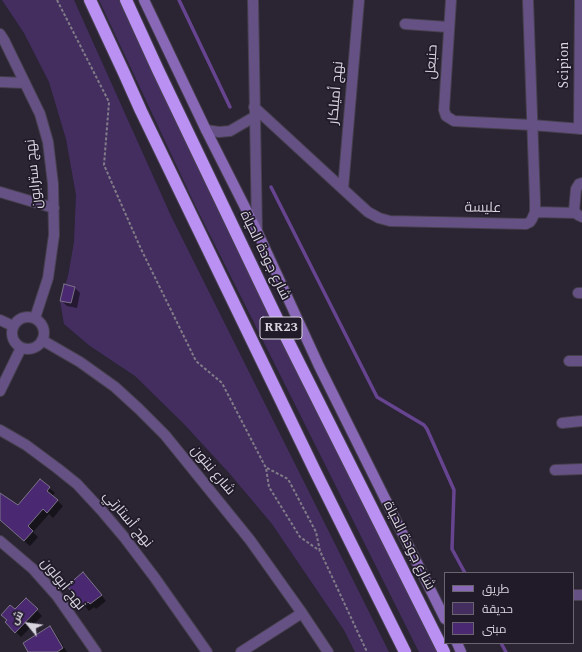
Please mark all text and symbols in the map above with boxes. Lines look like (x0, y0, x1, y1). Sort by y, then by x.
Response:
street label: Scipion (557, 42, 573, 88)
street label: حنبعل (424, 44, 442, 80)
street label: نهج أميلكار (326, 61, 348, 125)
street label: نهج سترابون (23, 138, 47, 210)
street label: عليسة (464, 200, 502, 218)
street label: شارع جودة الحياة (235, 209, 293, 303)
road number: RR23 (260, 317, 302, 339)
street label: شارع نبتون (186, 443, 238, 499)
street label: نهج أستارتي (98, 488, 156, 552)
street label: شارع جودة الحياة (378, 499, 438, 593)
street label: نهج أبولون (36, 556, 88, 614)
legend (444, 572, 574, 644)
text: طريق (482, 580, 509, 599)
text: حديقة (482, 600, 513, 619)
north arrow (8, 604, 48, 644)
text: ش (6, 608, 28, 628)
text: مبنى (482, 620, 507, 639)

